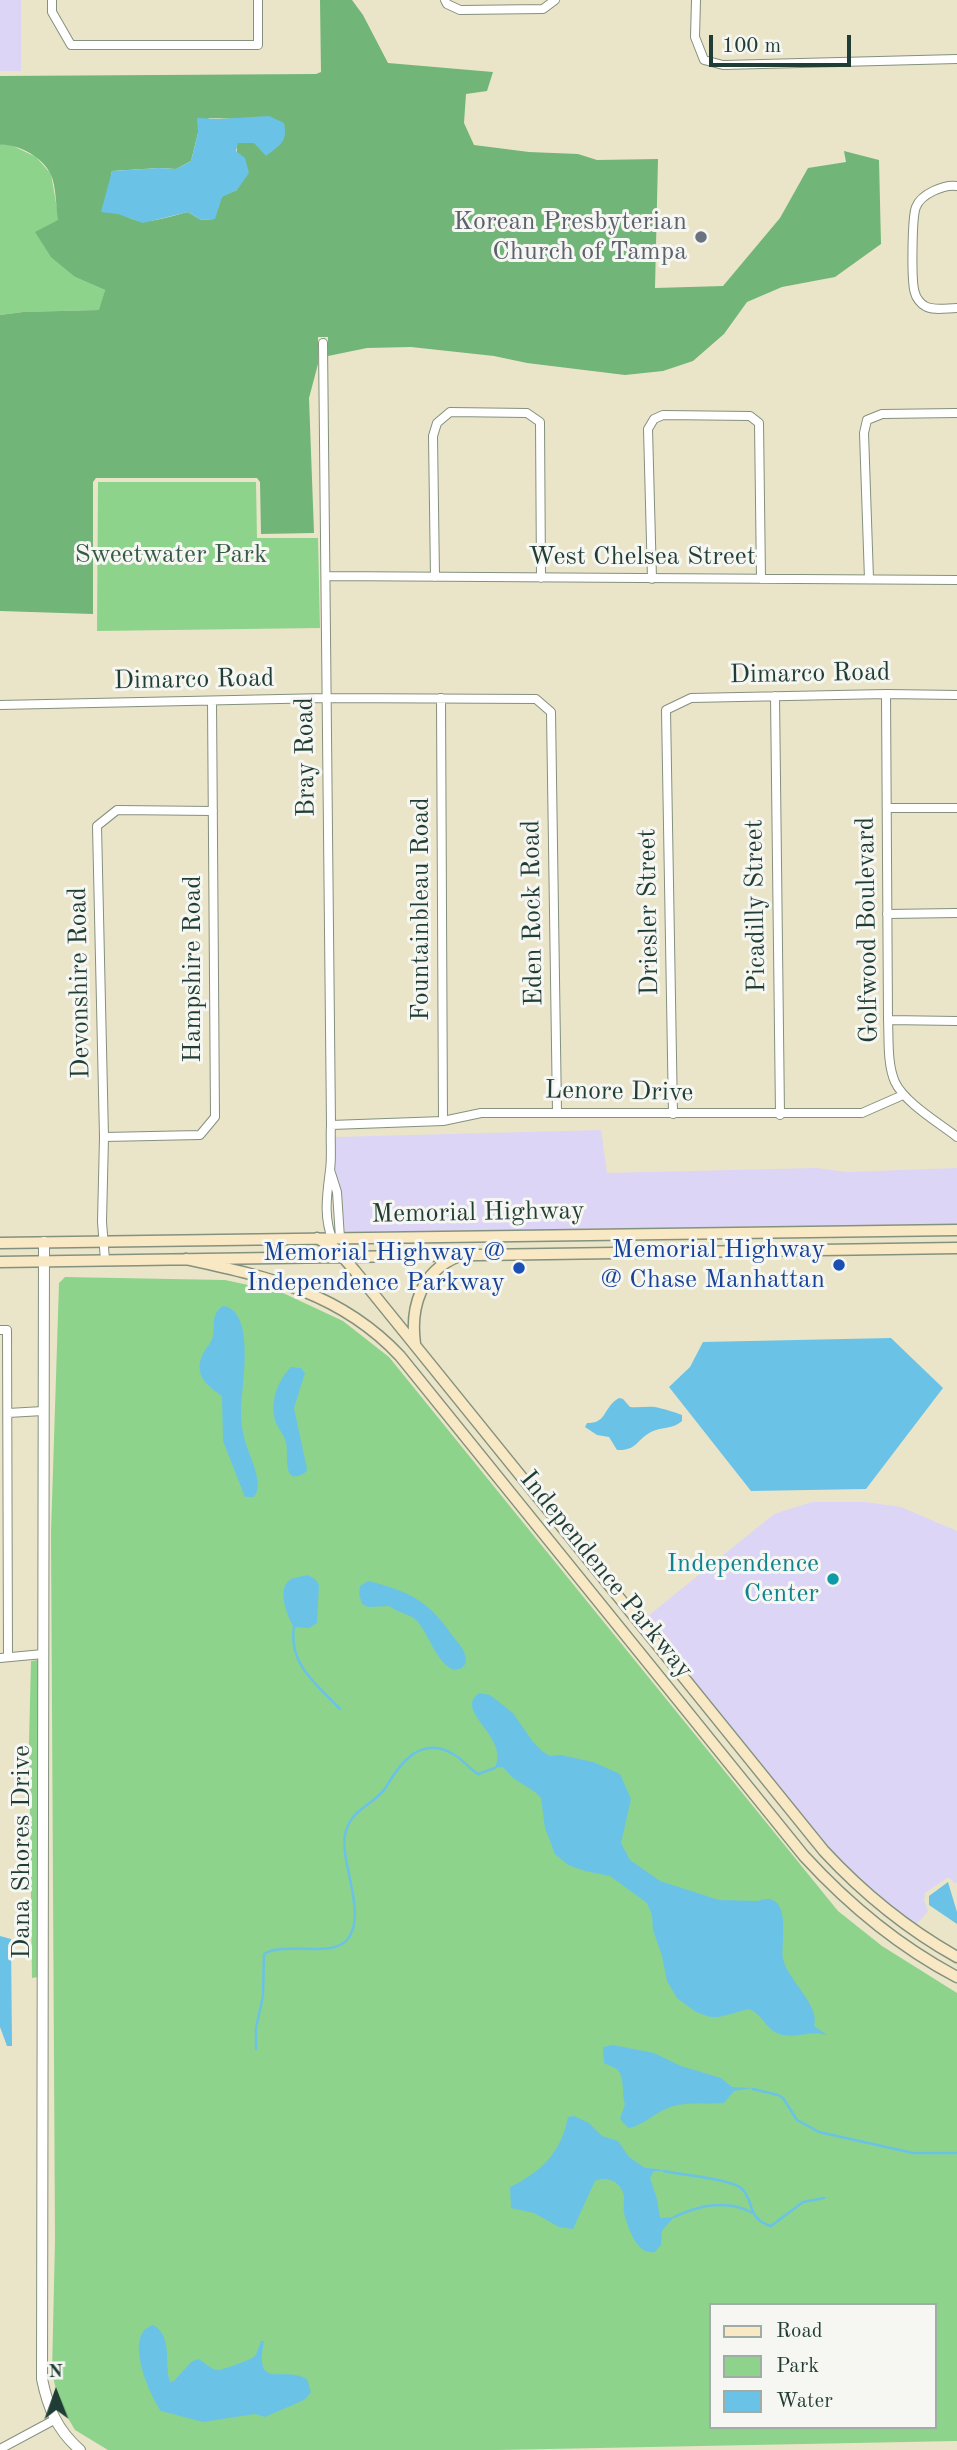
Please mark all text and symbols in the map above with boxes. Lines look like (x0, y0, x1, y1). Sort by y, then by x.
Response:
scale bar (712, 21, 854, 65)
text: 100 m (722, 36, 781, 57)
place label: Korean Presbyterian Church of Tampa (453, 206, 687, 268)
marker: Korean Presbyterian Church of Tampa (693, 229, 709, 245)
park label: Sweetwater Park (75, 539, 267, 571)
street label: West Chelsea Street (528, 541, 756, 573)
street label: Dimarco Road (729, 657, 891, 691)
street label: Dimarco Road (113, 663, 275, 697)
street label: Bray Road (289, 697, 323, 817)
street label: Fountainbleau Road (405, 797, 437, 1021)
street label: Golfwood Boulevard (850, 816, 886, 1044)
street label: Picadilly Street (739, 819, 773, 993)
street label: Eden Rock Road (516, 820, 550, 1006)
street label: Driesler Street (632, 828, 666, 996)
street label: Hampshire Road (177, 875, 209, 1063)
street label: Devonshire Road (63, 887, 97, 1079)
street label: Lenore Drive (544, 1075, 694, 1109)
street label: Memorial Highway (371, 1196, 585, 1230)
place label: Memorial Highway @ Chase Manhattan (601, 1234, 825, 1296)
place label: Memorial Highway @ Independence Parkway (246, 1237, 505, 1298)
marker: Memorial Highway @ Chase Manhattan (831, 1257, 847, 1273)
marker: Memorial Highway @ Independence Parkway (511, 1260, 527, 1276)
street label: Independence Parkway (513, 1465, 699, 1685)
place label: Independence Center (667, 1548, 819, 1610)
marker: Independence Center (825, 1571, 841, 1587)
street label: Dana Shores Drive (6, 1745, 38, 1959)
legend (708, 2303, 936, 2429)
text: Road (776, 2321, 823, 2342)
text: Park (776, 2356, 819, 2377)
north arrow (21, 2359, 91, 2429)
text: N (48, 2363, 63, 2382)
text: Water (776, 2391, 833, 2412)

